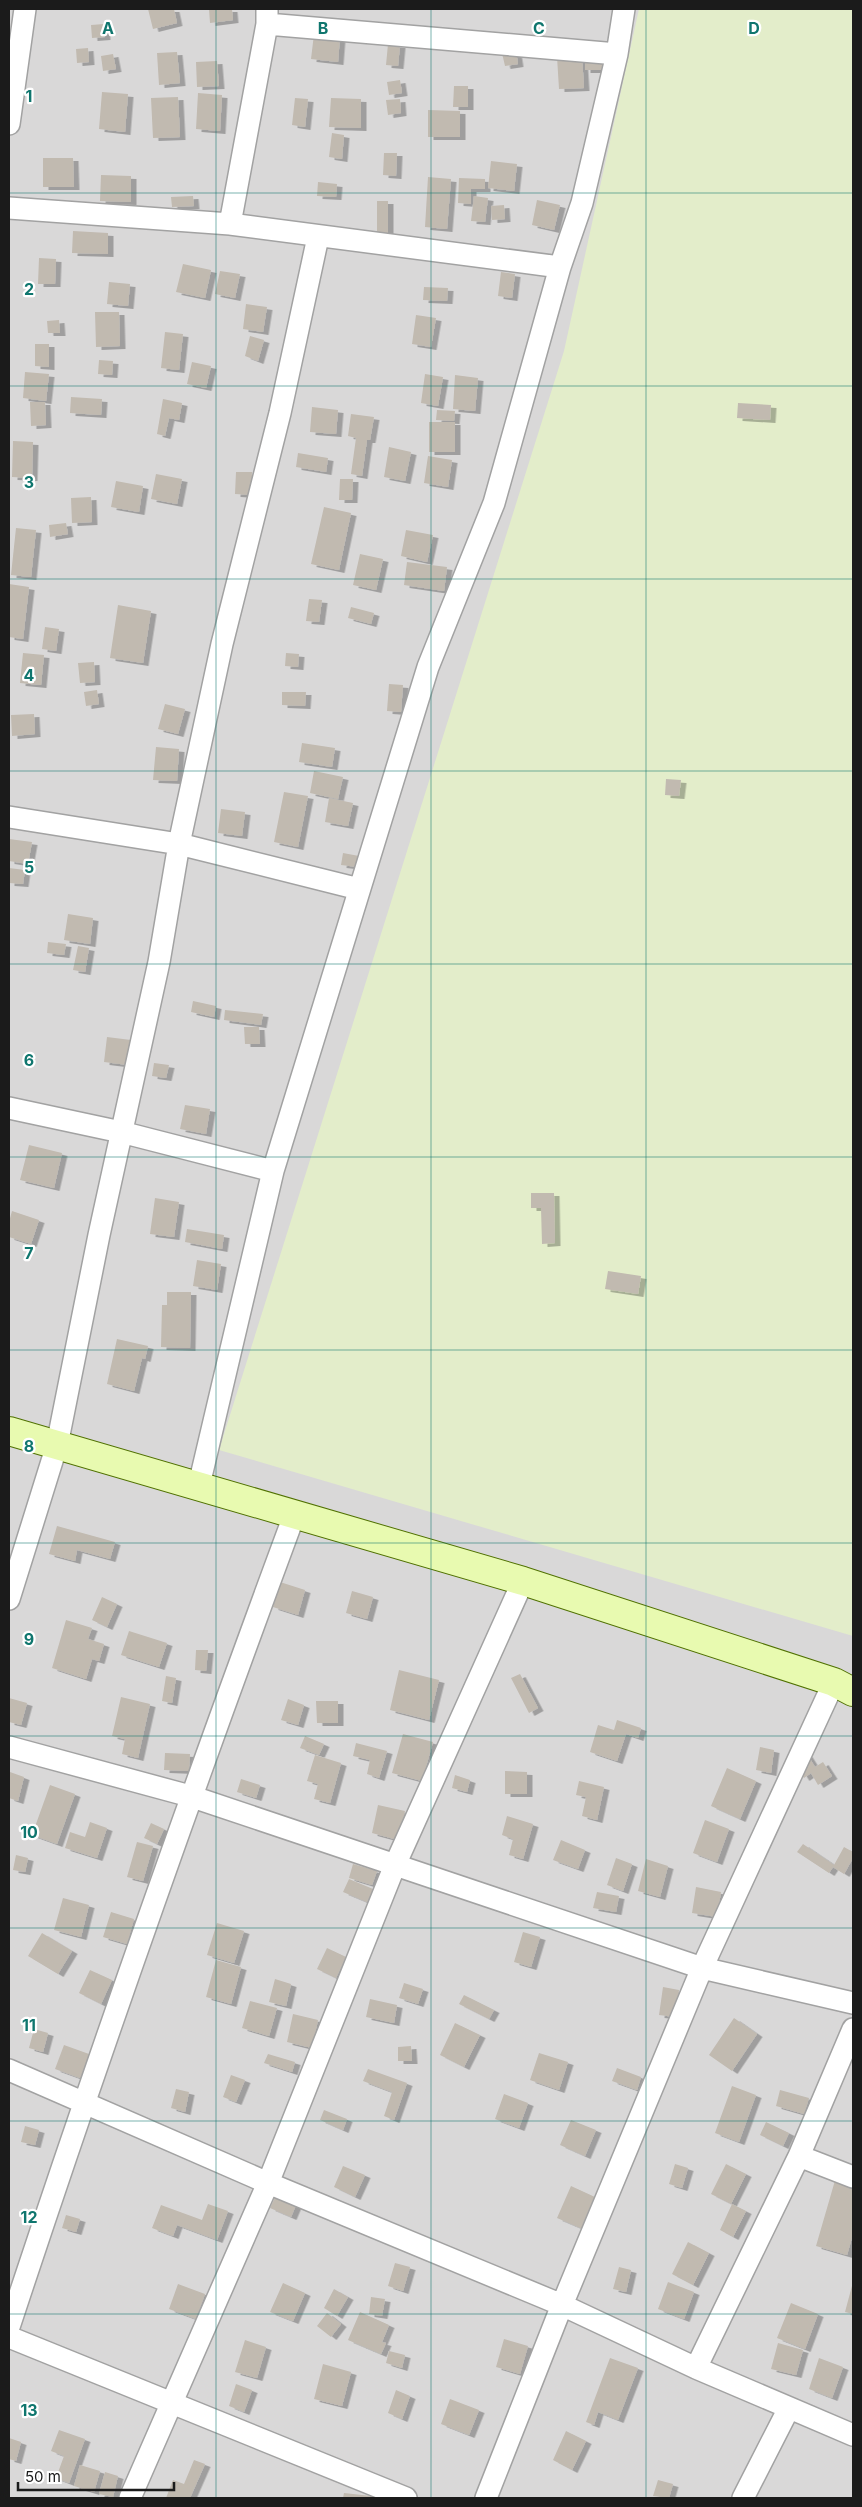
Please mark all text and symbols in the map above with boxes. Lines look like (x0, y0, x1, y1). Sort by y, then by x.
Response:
text: A (102, 18, 114, 38)
text: B (318, 18, 328, 38)
text: C (533, 18, 545, 38)
text: D (748, 18, 760, 38)
text: 1 (26, 86, 32, 106)
text: 2 (24, 279, 34, 299)
text: 3 (24, 472, 34, 492)
text: 4 (24, 665, 35, 685)
text: 5 (24, 857, 34, 877)
text: 6 (24, 1050, 34, 1070)
text: 7 (24, 1243, 34, 1263)
text: 8 (24, 1436, 34, 1456)
text: 9 (24, 1629, 34, 1649)
text: 10 (20, 1822, 38, 1842)
text: 11 (22, 2015, 36, 2035)
text: 12 (21, 2207, 37, 2227)
text: 13 (20, 2400, 38, 2420)
scale bar (18, 2460, 174, 2492)
text: 50 m (25, 2467, 61, 2486)

